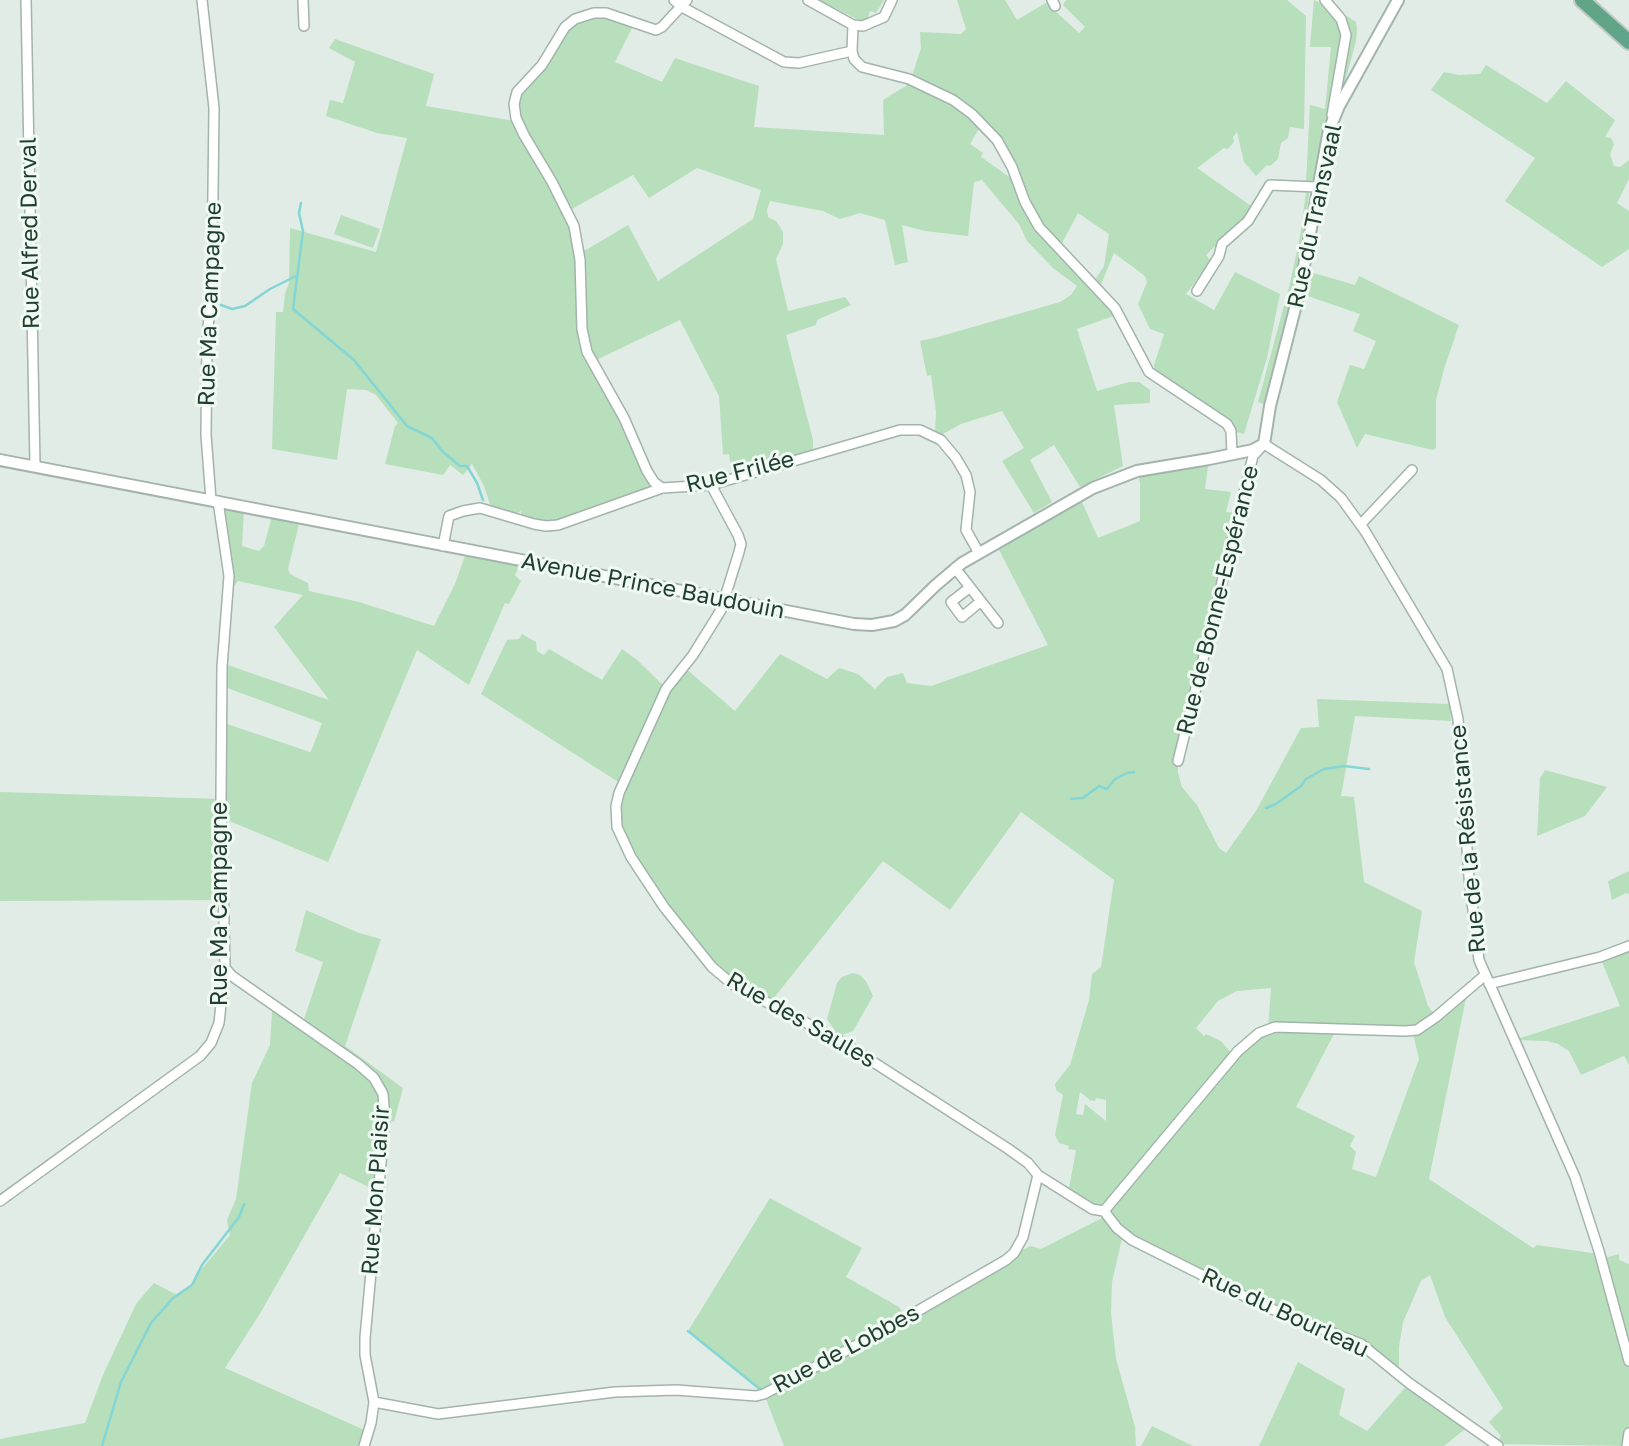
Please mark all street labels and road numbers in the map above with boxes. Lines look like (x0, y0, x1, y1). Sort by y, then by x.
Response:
street label: Rue du Transvaal (1282, 121, 1348, 311)
street label: Rue Alfred Derval (15, 137, 45, 329)
street label: Rue Ma Campagne (193, 201, 227, 407)
street label: Rue Frilée (683, 445, 797, 499)
street label: Rue de Bonne-Espérance (1171, 463, 1265, 737)
street label: Avenue Prince Baudouin (519, 547, 787, 625)
street label: Rue de la Résistance (1444, 724, 1492, 954)
street label: Rue Ma Campagne (206, 802, 234, 1006)
street label: Rue des Saules (721, 966, 881, 1074)
street label: Rue Mon Plaisir (356, 1104, 396, 1276)
street label: Rue du Bourleau (1197, 1262, 1373, 1364)
street label: Rue de Lobbes (768, 1299, 924, 1399)

